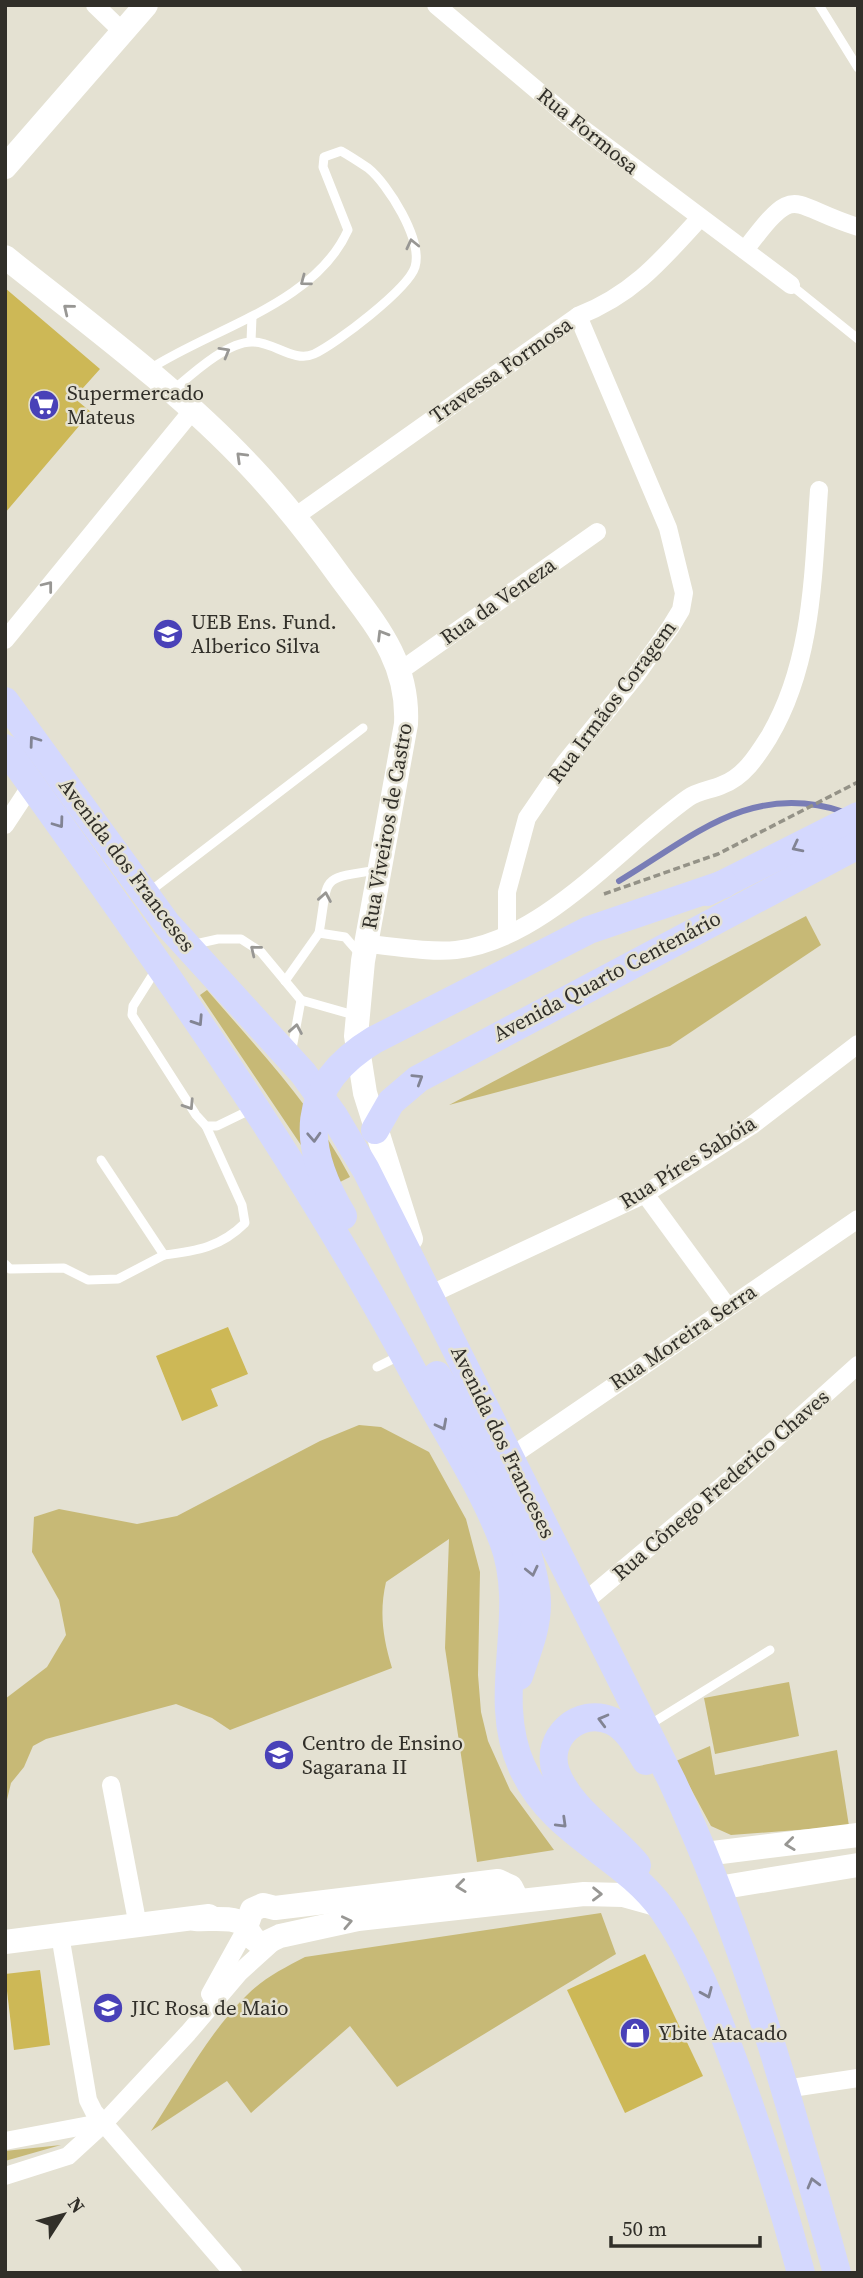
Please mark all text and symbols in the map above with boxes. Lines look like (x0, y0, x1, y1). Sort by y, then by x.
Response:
street label: Rua Formosa (531, 81, 646, 181)
one-way arrow (406, 239, 421, 251)
one-way arrow (300, 272, 313, 285)
one-way arrow (64, 304, 76, 317)
street label: Travessa Formosa (424, 309, 578, 430)
one-way arrow (218, 347, 230, 360)
place label: Supermercado Mateus (67, 378, 204, 431)
supermarket icon: Supermercado Mateus (27, 388, 61, 422)
one-way arrow (236, 452, 249, 465)
street label: Rua da Veneza (434, 550, 562, 651)
one-way arrow (39, 582, 52, 594)
place label: UEB Ens. Fund. Alberico Silva (191, 607, 337, 660)
street label: Rua Irmãos Coragem (541, 614, 683, 789)
school or university icon: UEB Ens. Fund. Alberico Silva (151, 617, 185, 651)
one-way arrow (377, 629, 390, 642)
street label: Rua Viveiros de Castro (354, 720, 419, 931)
one-way arrow (30, 736, 43, 749)
street label: Avenida dos Franceses (52, 772, 202, 958)
one-way arrow (51, 815, 63, 828)
one-way arrow (792, 839, 804, 853)
one-way arrow (317, 891, 332, 903)
street label: Avenida Quarto Centenário (488, 903, 726, 1048)
one-way arrow (251, 945, 263, 958)
one-way arrow (189, 1013, 202, 1026)
one-way arrow (288, 1024, 303, 1035)
one-way arrow (411, 1074, 424, 1087)
one-way arrow (181, 1097, 194, 1110)
street label: Rua Píres Sabóia (614, 1108, 762, 1215)
one-way arrow (306, 1131, 321, 1142)
street label: Rua Moreira Serra (604, 1277, 762, 1396)
street label: Avenida dos Franceses (444, 1341, 563, 1543)
street label: Rua Cônego Frederico Chaves (606, 1382, 835, 1587)
one-way arrow (434, 1418, 447, 1430)
one-way arrow (524, 1565, 538, 1577)
one-way arrow (598, 1714, 610, 1728)
place label: Centro de Ensino Sagarana II (302, 1728, 463, 1781)
school or university icon: Centro de Ensino Sagarana II (262, 1738, 296, 1772)
one-way arrow (554, 1815, 567, 1828)
one-way arrow (784, 1836, 796, 1851)
one-way arrow (455, 1878, 467, 1893)
one-way arrow (593, 1886, 603, 1902)
one-way arrow (341, 1915, 353, 1930)
one-way arrow (699, 1986, 713, 1999)
school or university icon: JIC Rosa de Maio (91, 1991, 125, 2025)
place label: JIC Rosa de Maio (130, 1993, 288, 2022)
shop icon: Ybite Atacado (618, 2016, 652, 2050)
place label: Ybite Atacado (658, 2018, 788, 2047)
one-way arrow (806, 2177, 821, 2189)
north arrow (28, 2180, 98, 2250)
text: N (62, 2192, 91, 2218)
scale bar (611, 2204, 760, 2248)
text: 50 m (622, 2214, 667, 2243)

